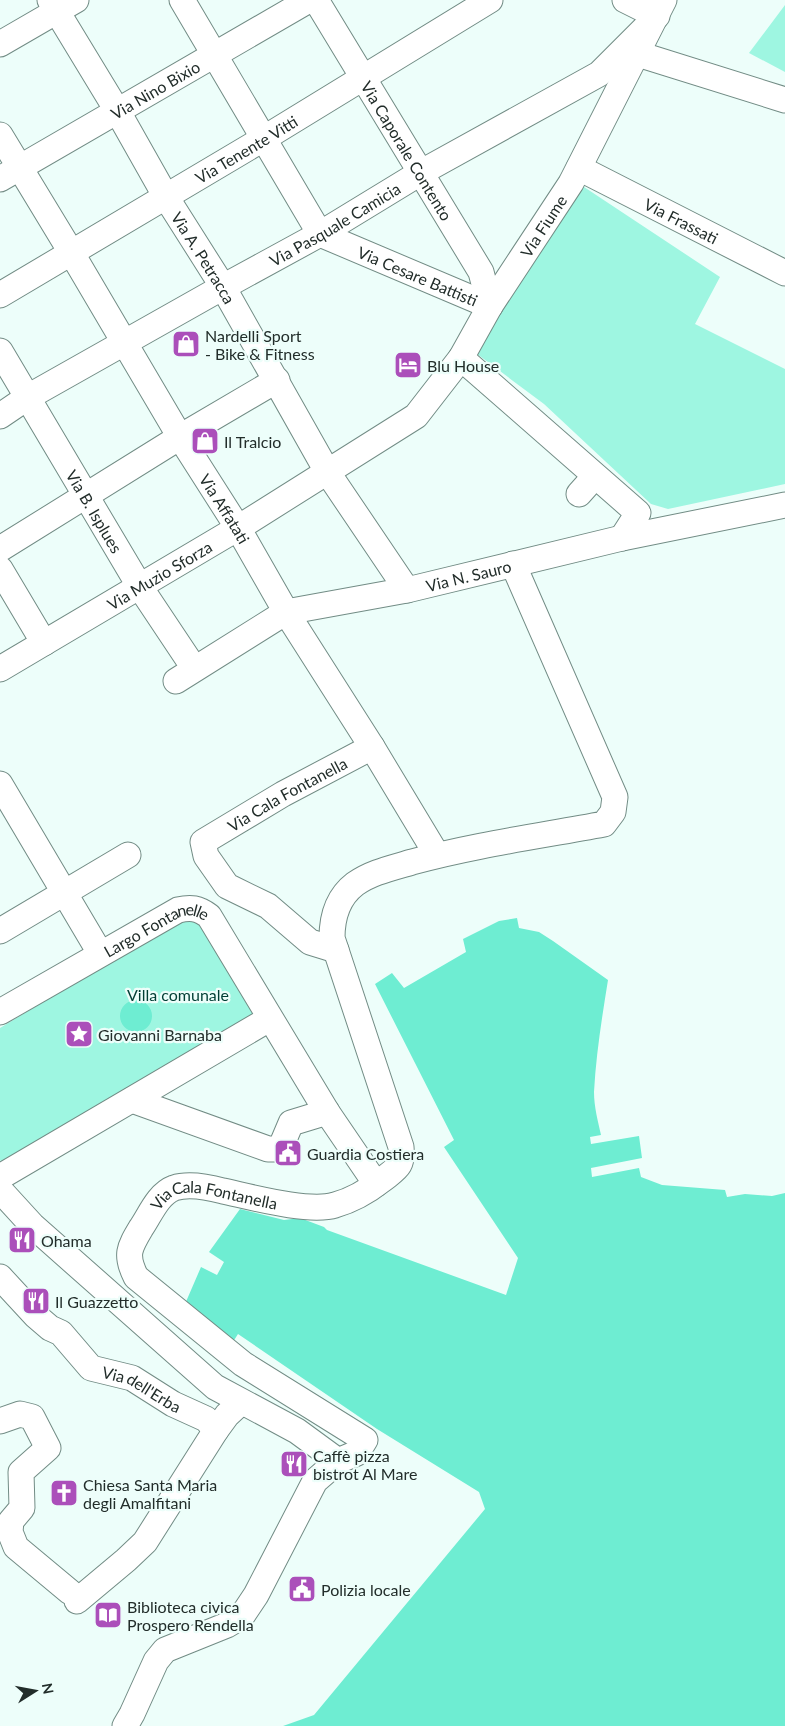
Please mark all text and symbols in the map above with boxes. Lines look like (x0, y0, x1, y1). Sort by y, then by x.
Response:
street label: Via Nino Bixio (107, 56, 203, 122)
street label: Via Caporale Contento (358, 77, 457, 224)
street label: Via Tenente Vitti (191, 111, 301, 187)
street label: Via Pasquale Camicia (266, 178, 403, 269)
street label: Via Fiume (516, 191, 570, 260)
street label: Via Frassati (641, 194, 722, 247)
street label: Via A. Petracca (168, 208, 240, 307)
street label: Via Cesare Battisti (355, 242, 481, 309)
place label: Nardelli Sport - Bike & Fitness (205, 326, 315, 363)
shop icon: Nardelli Sport - Bike & Fitness (171, 329, 201, 359)
hotel icon: Blu House (393, 350, 423, 380)
place label: Blu House (427, 356, 499, 375)
shop icon: Il Tralcio (190, 426, 220, 456)
place label: Il Tralcio (224, 432, 281, 451)
street label: Via B. Isplues (63, 466, 127, 556)
street label: Via Affatati (196, 470, 254, 546)
street label: Via Muzio Sforza (103, 536, 215, 613)
street label: Via N. Sauro (424, 556, 513, 595)
street label: Via Cala Fontanella (224, 753, 350, 835)
street label: Largo Fontanelle (100, 899, 213, 960)
park label: Villa comunale (127, 985, 229, 1004)
place icon: Giovanni Barnaba (64, 1019, 94, 1049)
place label: Giovanni Barnaba (98, 1025, 222, 1044)
public building icon: Guardia Costiera (273, 1138, 303, 1168)
place label: Guardia Costiera (307, 1144, 424, 1163)
street label: Via Cala Fontanella (146, 1176, 279, 1213)
restaurant icon: Ohama (7, 1225, 37, 1255)
place label: Ohama (41, 1231, 92, 1250)
restaurant icon: Il Guazzetto (21, 1286, 51, 1316)
place label: Il Guazzetto (55, 1292, 138, 1311)
street label: Via dell'Erba (100, 1362, 184, 1416)
place label: Caffè pizza bistrot Al Mare (313, 1446, 417, 1483)
restaurant icon: Caffè pizza bistrot Al Mare (279, 1449, 309, 1479)
place label: Chiesa Santa Maria degli Amalfitani (83, 1475, 217, 1512)
church icon: Chiesa Santa Maria degli Amalfitani (49, 1478, 79, 1508)
public building icon: Polizia locale (287, 1574, 317, 1604)
place label: Polizia locale (321, 1580, 411, 1599)
place label: Biblioteca civica Prospero Rendella (127, 1597, 254, 1634)
library icon: Biblioteca civica Prospero Rendella (93, 1600, 123, 1630)
north arrow (10, 1666, 60, 1716)
text: N (39, 1682, 58, 1695)

